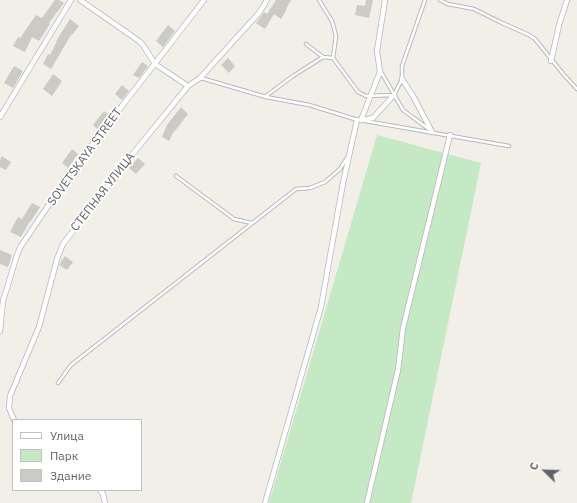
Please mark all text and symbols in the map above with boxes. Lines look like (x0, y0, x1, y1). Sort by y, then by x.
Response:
street label: SOVETSKAYA STREET (45, 105, 125, 209)
street label: СТЕПНАЯ УЛИЦА (68, 150, 138, 234)
legend (12, 419, 142, 491)
text: Улица (50, 428, 84, 443)
text: Парк (50, 448, 78, 463)
north arrow (525, 451, 565, 491)
text: С (526, 460, 542, 472)
text: Здание (50, 468, 91, 483)

